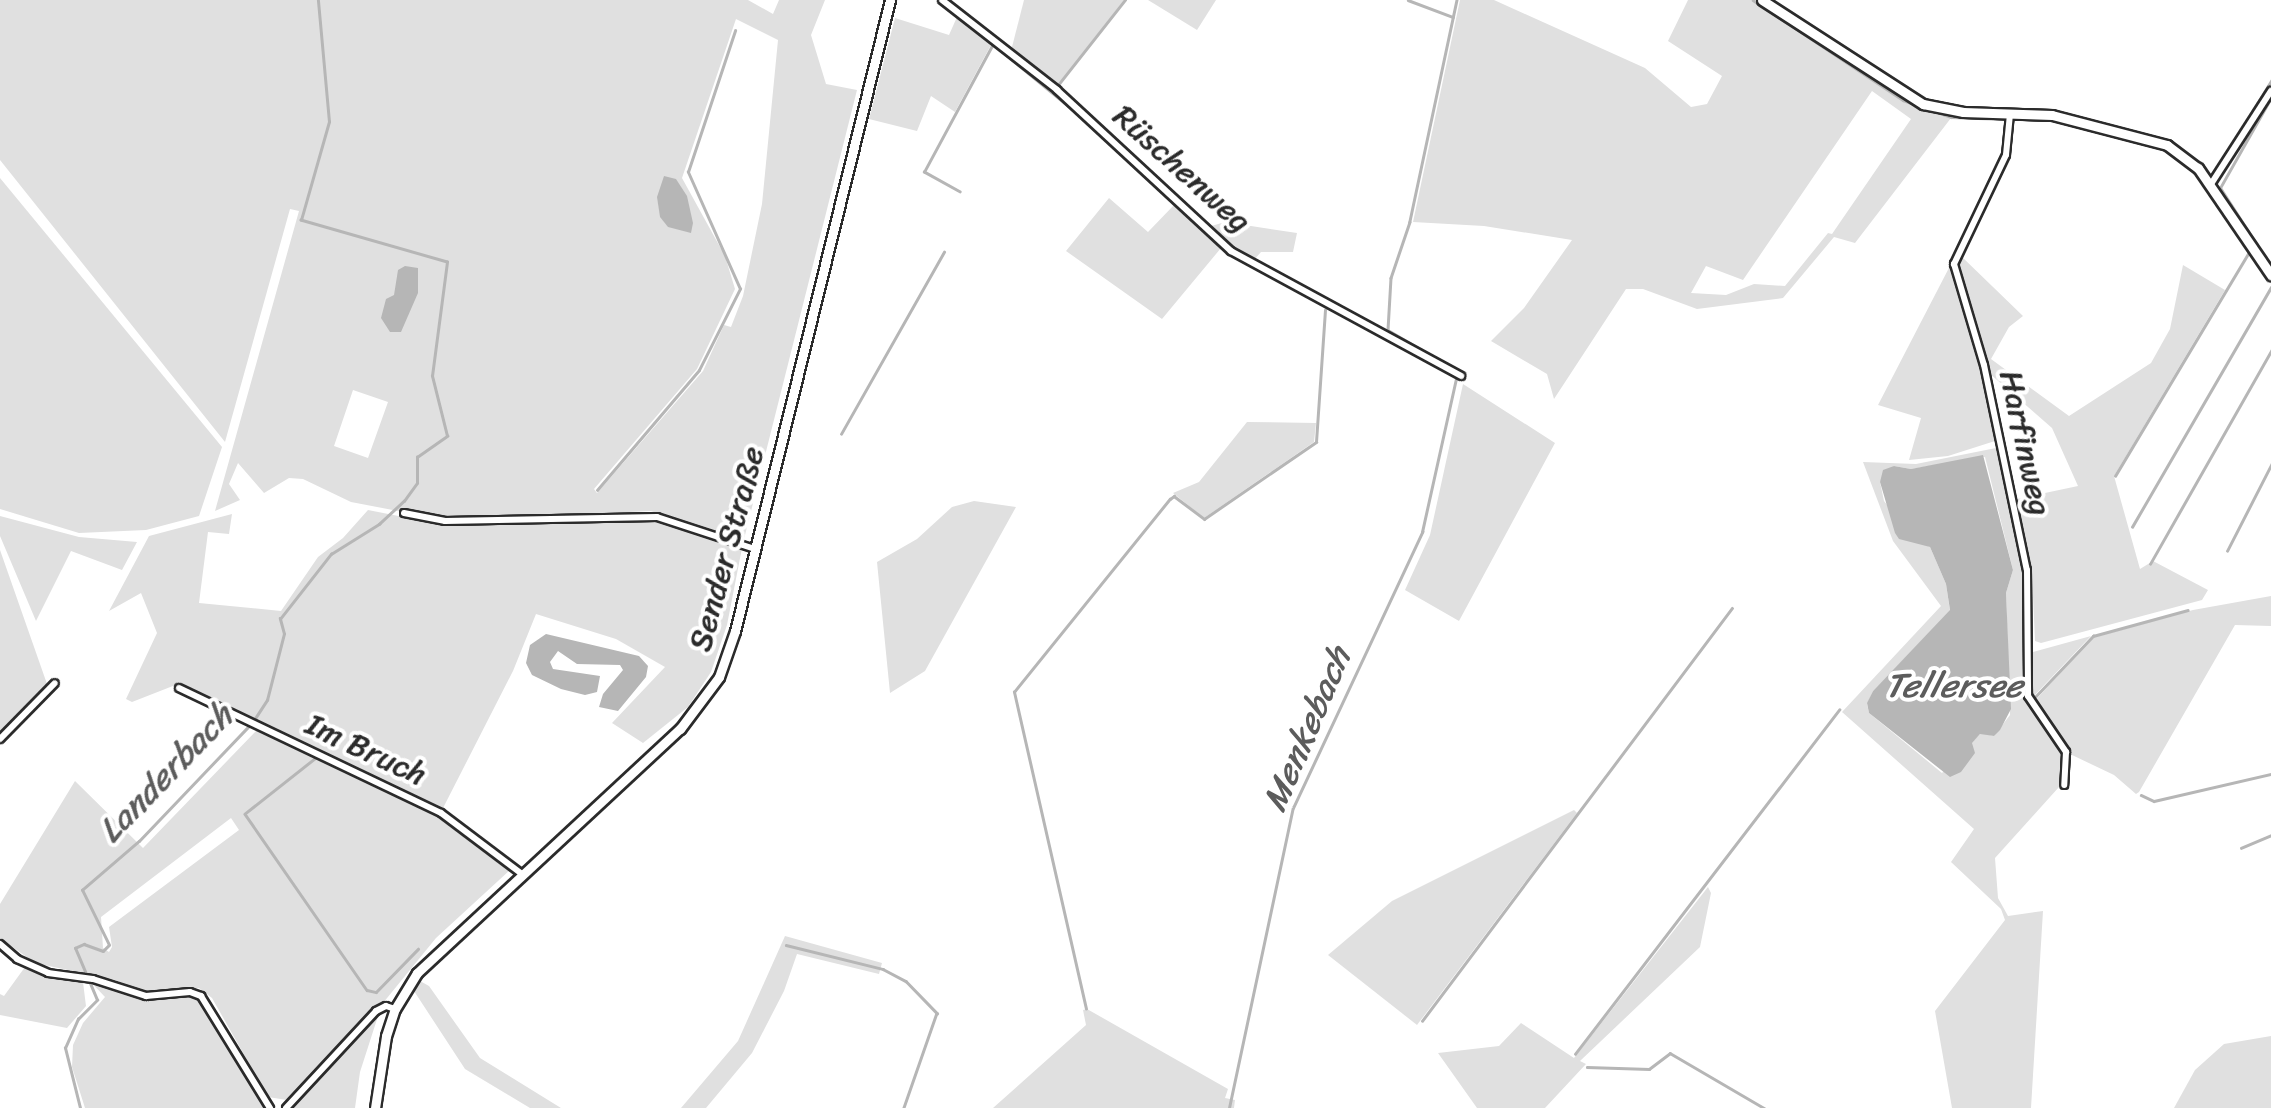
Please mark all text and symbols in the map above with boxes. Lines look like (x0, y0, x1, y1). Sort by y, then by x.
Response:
street label: Rüschenweg (1105, 97, 1259, 241)
street label: Harfinweg (1991, 367, 2059, 519)
street label: Sender Straße (681, 442, 773, 656)
water label: Menkebach (1253, 641, 1359, 817)
water label: Tellersee (1885, 664, 2023, 706)
water label: Landerbach (89, 695, 241, 851)
street label: Im Bruch (300, 705, 432, 795)

